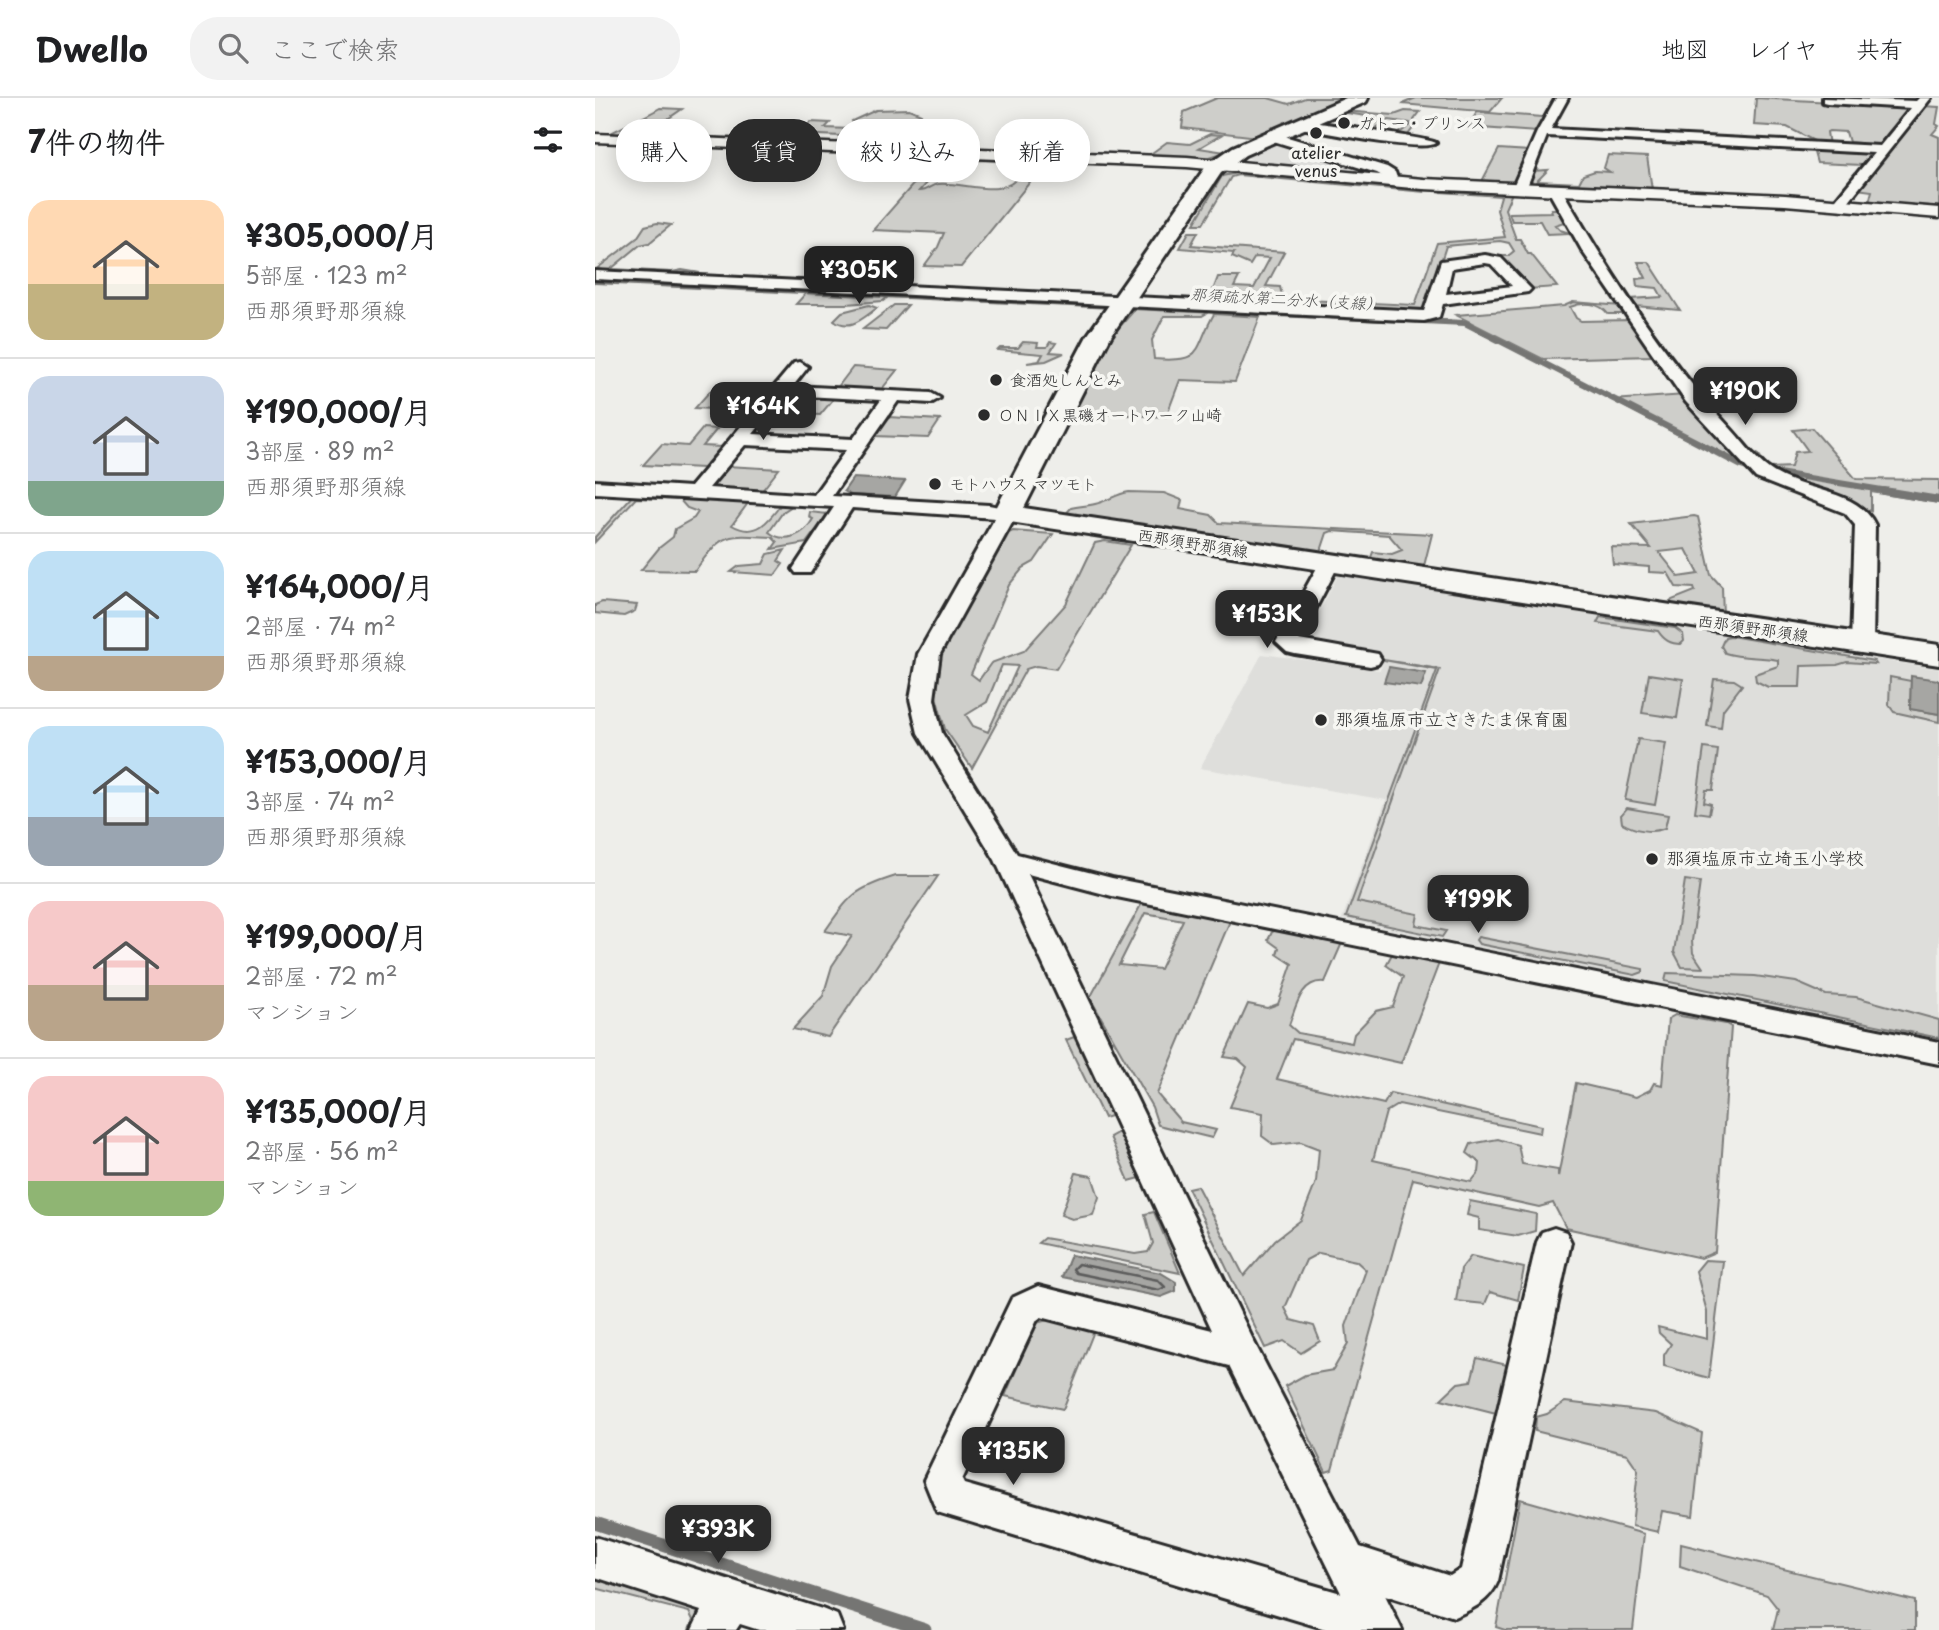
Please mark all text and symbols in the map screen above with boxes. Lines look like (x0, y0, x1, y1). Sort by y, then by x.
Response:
search box (190, 17, 680, 80)
text: Dwello (35, 23, 148, 73)
icon: search (214, 29, 252, 67)
text: ここで検索 (270, 29, 400, 68)
text: 地図 (1661, 30, 1709, 66)
text: レイヤ (1747, 30, 1818, 66)
text: 共有 (1856, 30, 1904, 66)
place label: ガトー・プリンス (1358, 110, 1486, 134)
marker: ガトー・プリンス (1336, 115, 1352, 131)
text: 7件の物件 (28, 118, 165, 163)
chip: 購入 (616, 119, 712, 182)
chip: 賃貸 (726, 119, 822, 182)
chip: 絞り込み (836, 119, 980, 182)
chip: 新着 (994, 119, 1090, 182)
icon: filters (529, 121, 567, 159)
marker: atelier venus (1308, 125, 1324, 141)
place label: atelier venus (1291, 140, 1341, 182)
text: ¥305,000/月 (245, 212, 439, 257)
icon: home (84, 228, 168, 312)
pin: ¥305K (810, 246, 908, 306)
text: ¥305K (820, 251, 898, 286)
text: 5部屋 · 123 m² (245, 257, 408, 292)
water label: 那須疏水第二分水（支線） (1190, 281, 1383, 315)
text: 西那須野那須線 (245, 292, 406, 327)
place label: 食酒処しんとみ (1010, 367, 1122, 391)
pin: ¥190K (1696, 368, 1794, 427)
marker: 食酒処しんとみ (988, 372, 1004, 388)
text: ¥190K (1709, 372, 1781, 407)
pin: ¥164K (714, 382, 812, 442)
text: ¥164K (726, 387, 800, 422)
text: ¥190,000/月 (245, 388, 432, 433)
place label: ＯＮＩＸ黒磯オートワーク山崎 (998, 402, 1222, 426)
icon: home (84, 404, 168, 488)
marker: ＯＮＩＸ黒磯オートワーク山崎 (976, 407, 992, 423)
text: 3部屋 · 89 m² (245, 433, 395, 468)
text: 西那須野那須線 (245, 468, 406, 503)
place label: モトハウス マツモト (949, 471, 1097, 495)
marker: モトハウス マツモト (927, 476, 943, 492)
street label: 西那須野那須線 (1136, 521, 1250, 563)
text: ¥164,000/月 (245, 563, 434, 608)
icon: home (84, 579, 168, 663)
pin: ¥153K (1218, 590, 1316, 650)
text: ¥153K (1231, 595, 1303, 630)
street label: 西那須野那須線 (1696, 607, 1810, 647)
text: 2部屋 · 74 m² (245, 608, 396, 643)
text: 西那須野那須線 (245, 643, 406, 678)
place label: 那須塩原市立さきたま保育園 (1335, 705, 1569, 732)
marker: 那須塩原市立さきたま保育園 (1313, 712, 1329, 728)
text: ¥153,000/月 (245, 738, 432, 783)
icon: home (84, 754, 168, 838)
text: 3部屋 · 74 m² (245, 783, 395, 818)
text: 西那須野那須線 (245, 818, 406, 853)
place label: 那須塩原市立埼玉小学校 (1666, 844, 1864, 871)
marker: 那須塩原市立埼玉小学校 (1644, 851, 1660, 867)
pin: ¥199K (1429, 876, 1527, 935)
text: ¥199K (1444, 880, 1512, 915)
text: ¥199,000/月 (245, 913, 428, 958)
icon: home (84, 929, 168, 1013)
text: 2部屋 · 72 m² (245, 958, 398, 993)
text: マンション (245, 993, 359, 1028)
text: ¥135,000/月 (245, 1088, 431, 1133)
icon: home (84, 1104, 168, 1188)
text: 2部屋 · 56 m² (245, 1133, 399, 1168)
text: マンション (245, 1168, 359, 1203)
pin: ¥135K (964, 1428, 1062, 1487)
text: ¥135K (978, 1432, 1048, 1467)
pin: ¥393K (669, 1506, 767, 1565)
text: ¥393K (681, 1510, 755, 1545)

